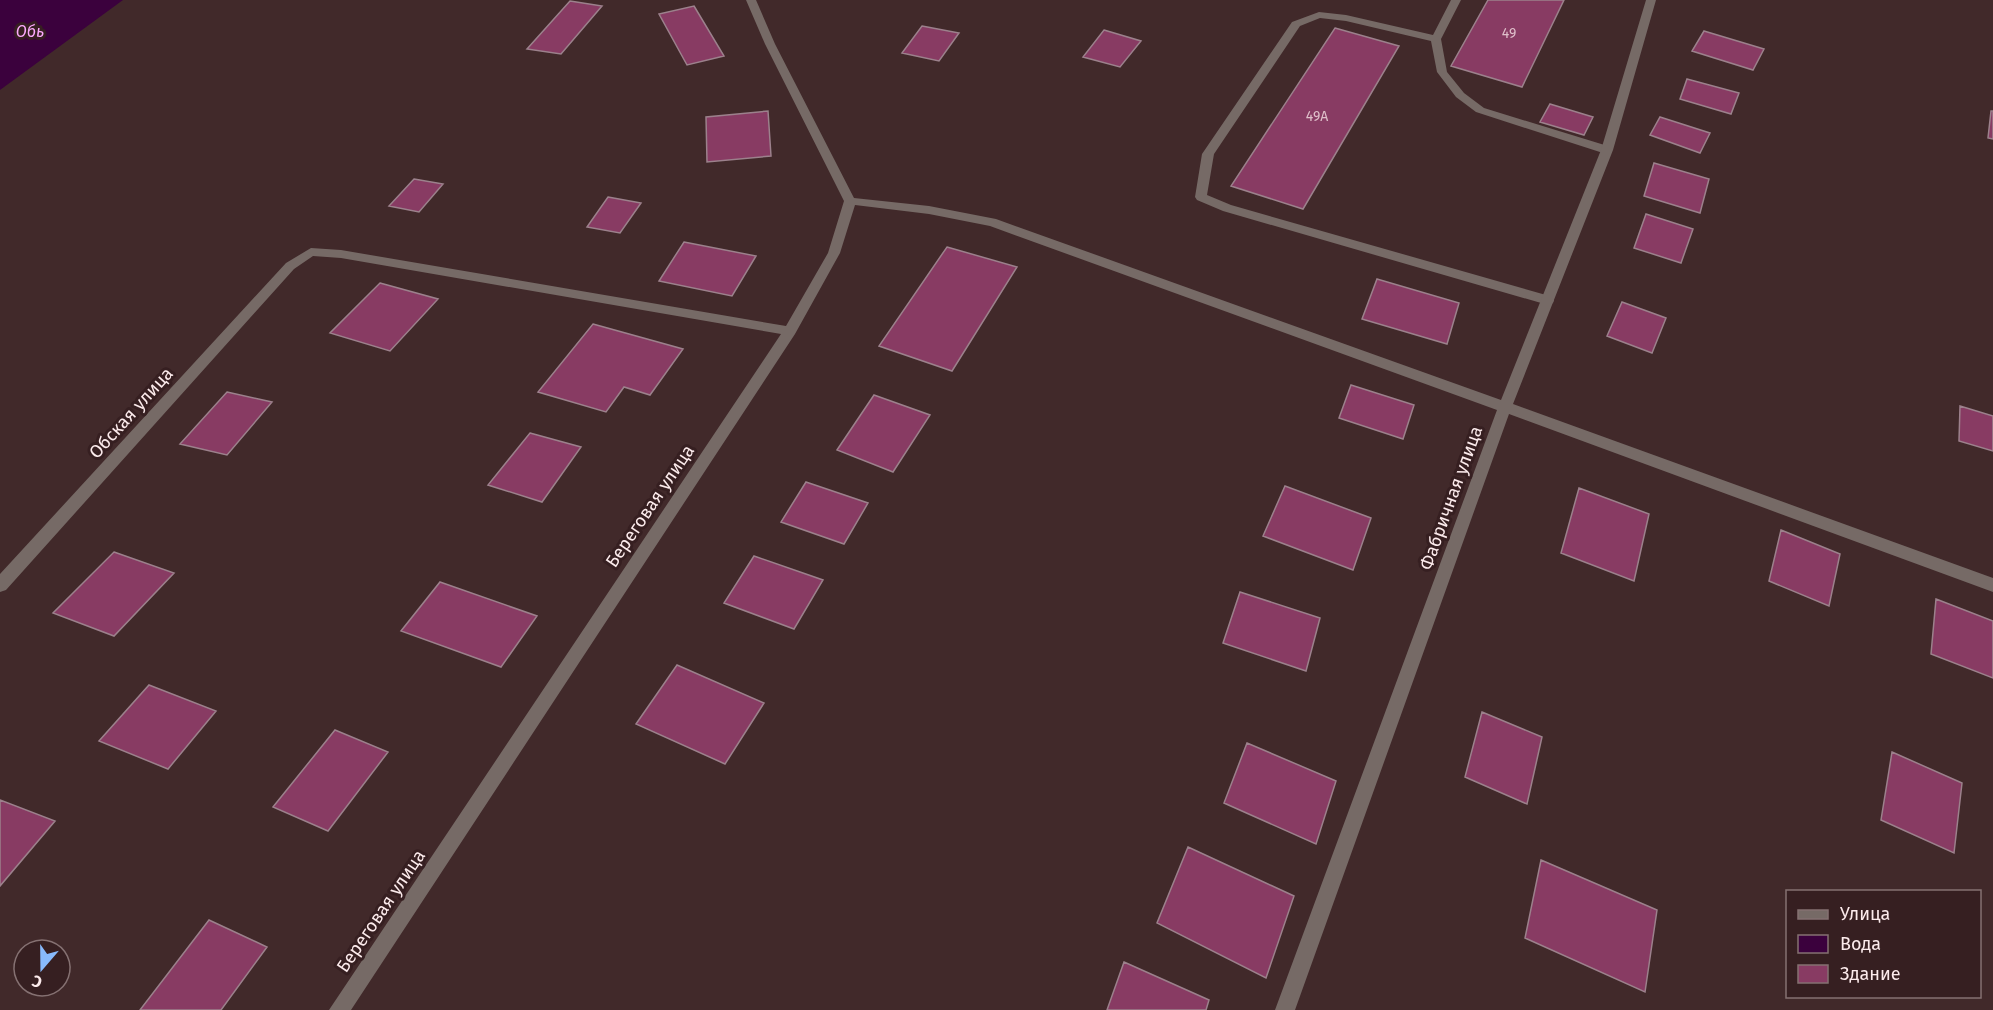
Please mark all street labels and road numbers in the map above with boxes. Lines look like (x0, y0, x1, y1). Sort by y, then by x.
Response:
street label: Обская улица (84, 363, 178, 463)
street label: Фабричная улица (1415, 423, 1487, 573)
street label: Береговая улица (601, 441, 699, 571)
street label: Береговая улица (332, 846, 430, 976)

